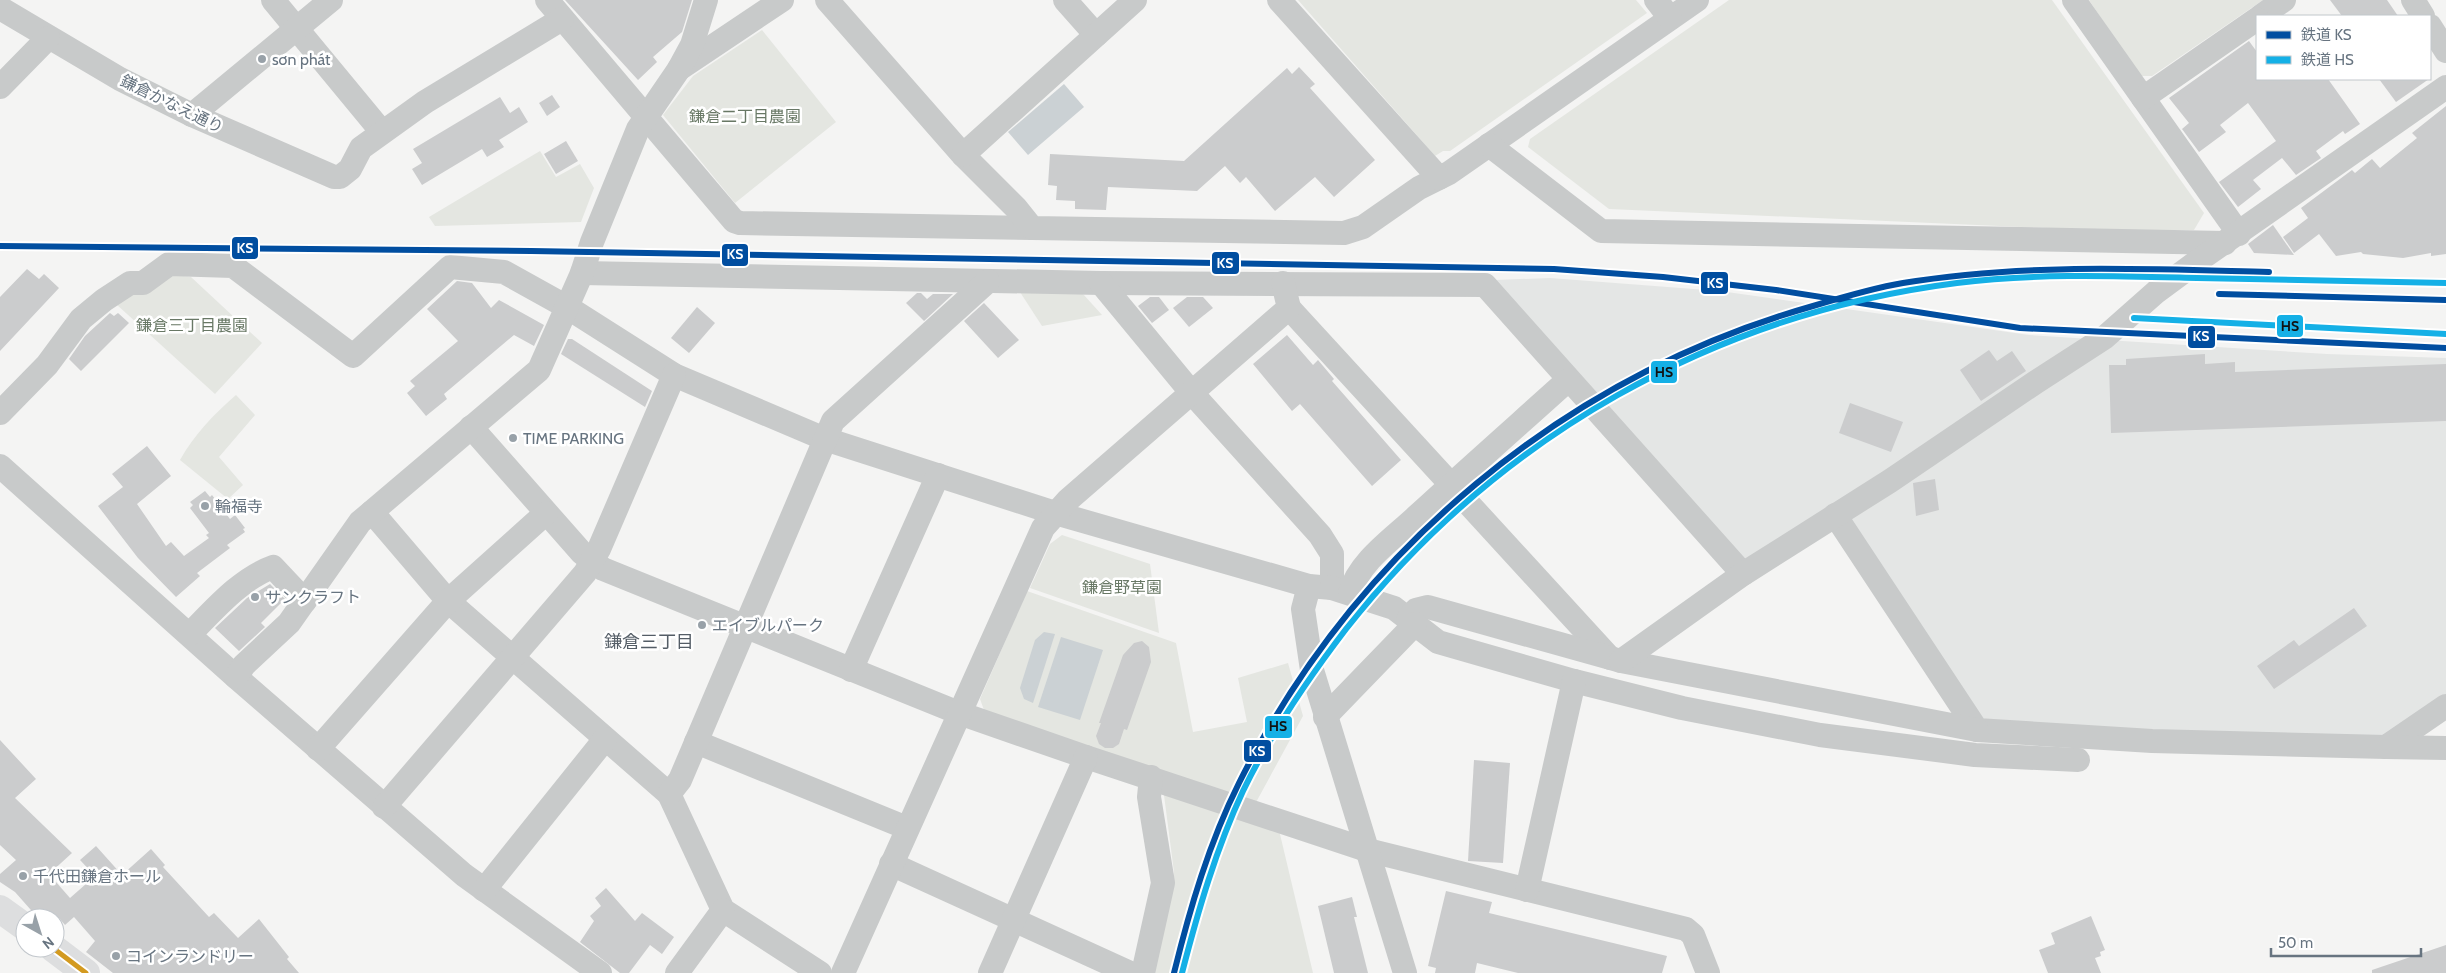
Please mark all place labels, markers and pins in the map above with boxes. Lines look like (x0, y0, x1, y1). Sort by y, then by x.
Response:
place label: sơn phát (272, 50, 331, 69)
marker: sơn phát (256, 53, 268, 65)
place label: TIME PARKING (523, 429, 624, 448)
marker: TIME PARKING (507, 432, 519, 444)
place label: 輪福寺 (215, 497, 263, 516)
marker: 輪福寺 (199, 500, 211, 512)
place label: サンクラフト (265, 588, 361, 607)
marker: サンクラフト (249, 591, 261, 603)
place label: エイブルパーク (712, 616, 824, 635)
marker: エイブルパーク (696, 619, 708, 631)
place label: 千代田鎌倉ホール (33, 867, 161, 886)
marker: 千代田鎌倉ホール (17, 870, 29, 882)
place label: コインランドリー (126, 947, 254, 966)
marker: コインランドリー (110, 950, 122, 962)

